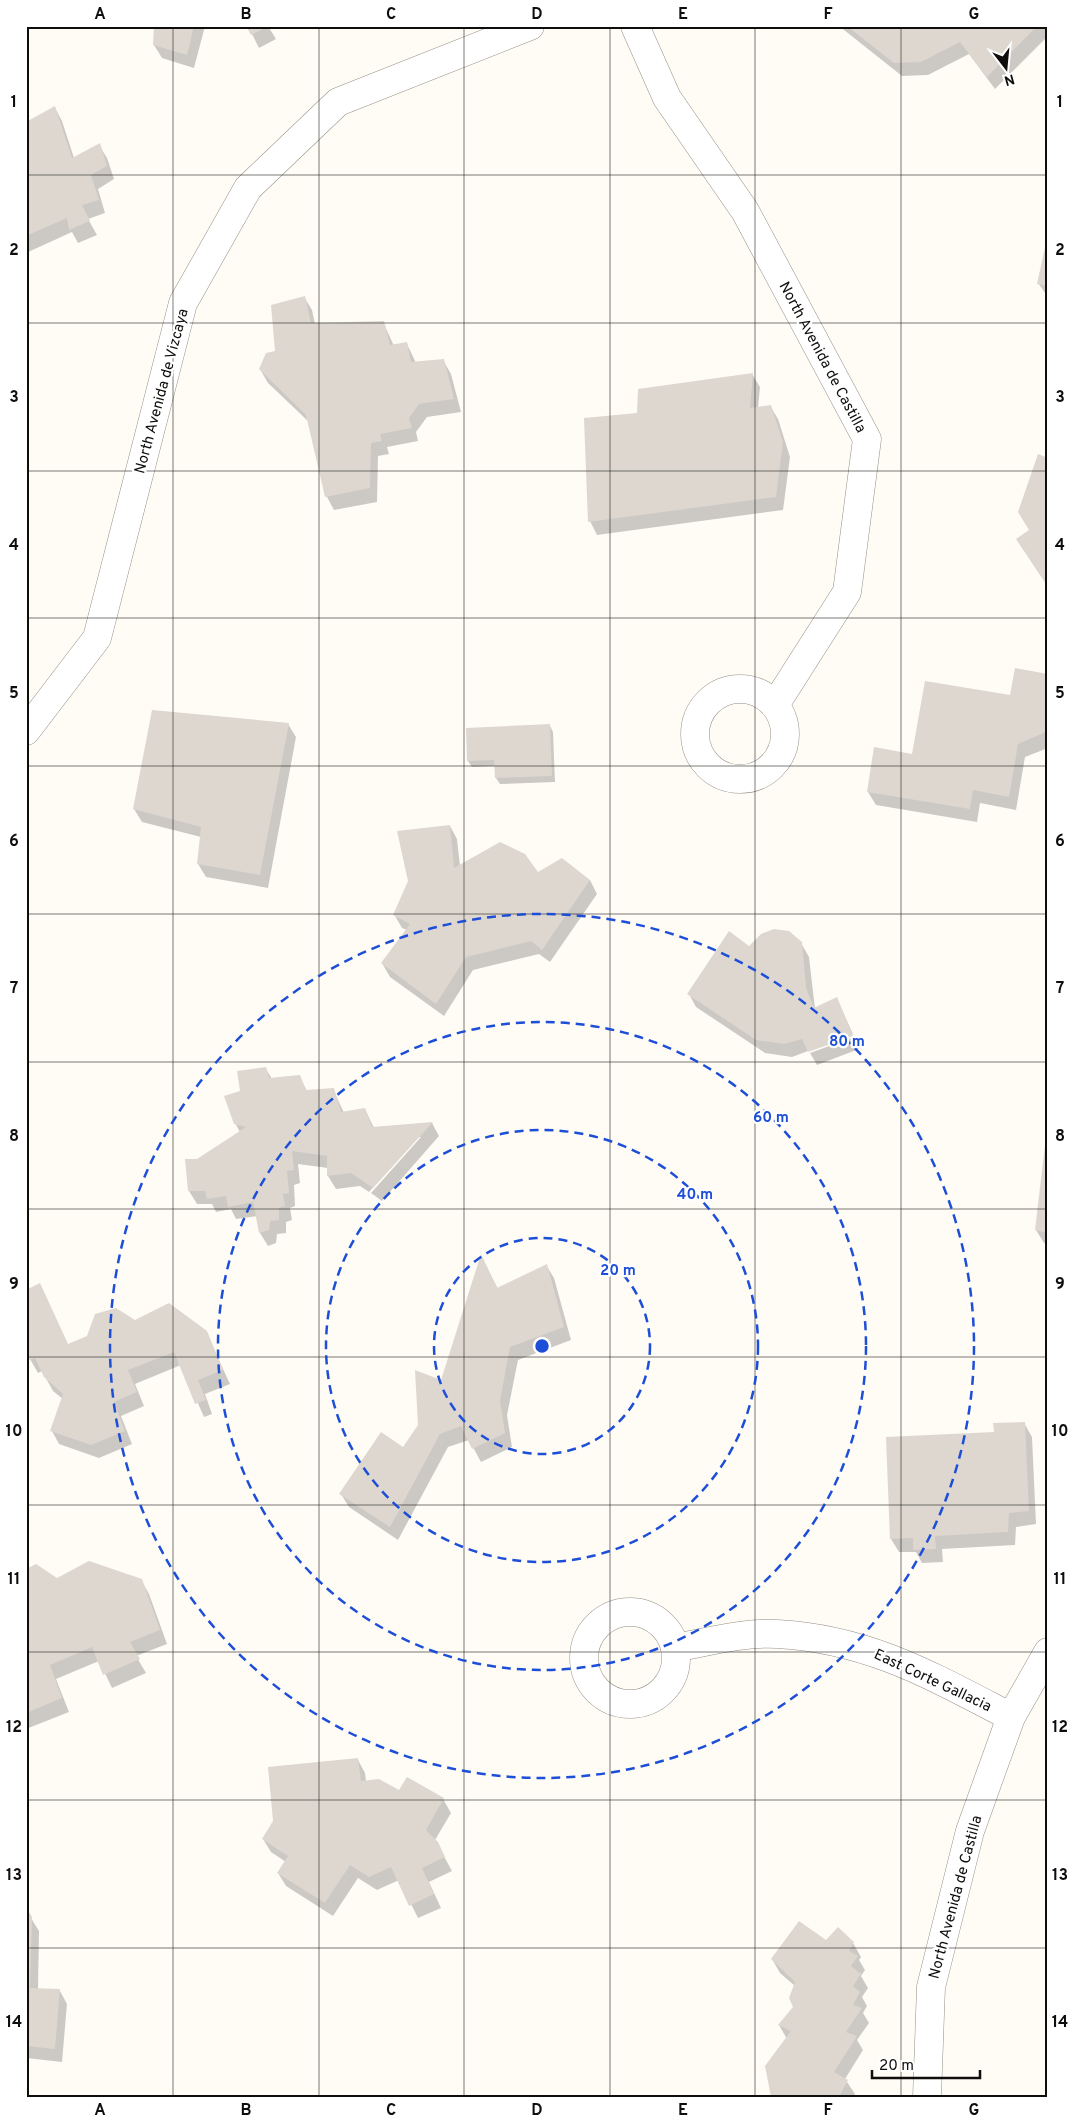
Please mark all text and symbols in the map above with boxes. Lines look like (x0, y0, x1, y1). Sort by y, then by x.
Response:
text: A (94, 5, 106, 25)
text: B (240, 5, 252, 25)
text: C (386, 5, 396, 25)
text: D (531, 5, 543, 25)
text: E (678, 5, 688, 25)
text: F (823, 5, 833, 25)
text: G (969, 5, 979, 25)
north arrow (982, 42, 1032, 92)
text: N (1002, 69, 1016, 89)
text: 1 (11, 93, 17, 113)
text: 1 (1057, 93, 1063, 113)
text: 2 (9, 241, 19, 261)
text: 2 (1055, 241, 1065, 261)
street label: North Avenida de Castilla (774, 279, 870, 437)
street label: North Avenida de Vizcaya (131, 307, 194, 476)
text: 3 (9, 388, 19, 408)
text: 3 (1055, 388, 1065, 408)
text: 4 (9, 536, 19, 556)
text: 4 (1055, 536, 1065, 556)
text: 5 (9, 684, 19, 704)
text: 5 (1055, 684, 1065, 704)
text: 6 (9, 832, 19, 852)
text: 6 (1055, 832, 1065, 852)
text: 7 (10, 979, 18, 999)
text: 7 (1056, 979, 1064, 999)
text: 80 m (829, 1033, 865, 1052)
text: 60 m (753, 1109, 789, 1128)
text: 8 (9, 1127, 19, 1147)
text: 8 (1055, 1127, 1065, 1147)
text: 40 m (677, 1186, 713, 1205)
text: 20 m (600, 1262, 636, 1281)
text: 9 (9, 1275, 19, 1295)
text: 9 (1055, 1275, 1065, 1295)
centre of rings (533, 1337, 551, 1355)
text: 10 (6, 1422, 22, 1442)
text: 10 (1052, 1422, 1068, 1442)
text: 11 (8, 1570, 20, 1590)
text: 11 (1054, 1570, 1066, 1590)
street label: East Corte Gallacia (871, 1646, 994, 1717)
text: 12 (6, 1718, 22, 1738)
text: 12 (1052, 1718, 1068, 1738)
street label: North Avenida de Castilla (925, 1814, 987, 1981)
text: 13 (6, 1866, 22, 1886)
text: 13 (1052, 1866, 1068, 1886)
text: 14 (6, 2013, 22, 2033)
text: 14 (1052, 2013, 1068, 2033)
scale bar (872, 2048, 979, 2080)
text: 20 m (879, 2057, 914, 2076)
text: A (94, 2101, 106, 2121)
text: B (240, 2101, 252, 2121)
text: C (386, 2101, 396, 2121)
text: D (531, 2101, 543, 2121)
text: E (678, 2101, 688, 2121)
text: F (823, 2101, 833, 2121)
text: G (969, 2101, 979, 2121)

